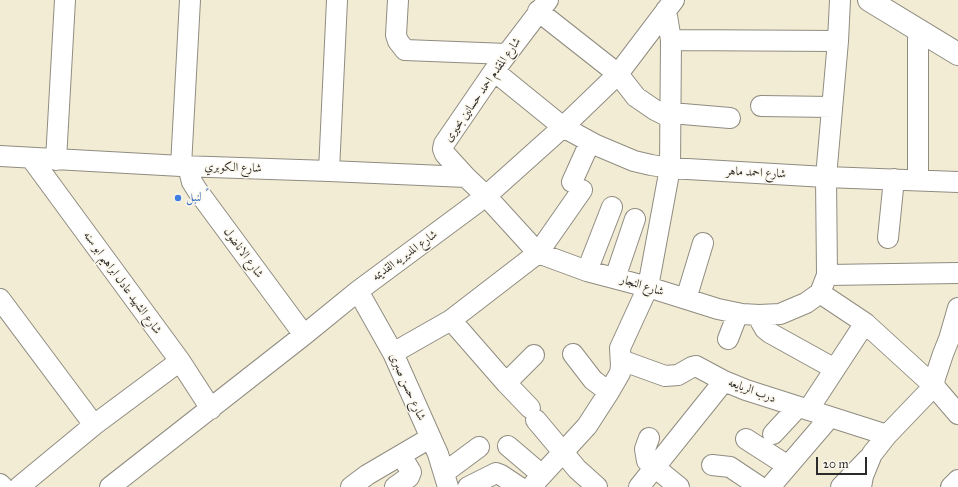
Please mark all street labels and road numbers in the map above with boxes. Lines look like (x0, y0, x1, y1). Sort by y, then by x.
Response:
street label: شارع المقدم احمد حسانين بحيرى (442, 35, 524, 145)
street label: شارع الكوبري (204, 160, 262, 176)
street label: شارع احمد ماهر (726, 164, 786, 182)
street label: شارع الاناضول (220, 225, 266, 281)
street label: شارع المديريه القديمه (370, 227, 440, 285)
street label: شارع الشهيد عادل ابراهيم ابو سنه (80, 229, 164, 337)
street label: شارع النجار (618, 273, 666, 299)
street label: شارع حسن صبرى (386, 351, 428, 423)
street label: درب الربايعه (726, 376, 778, 406)

